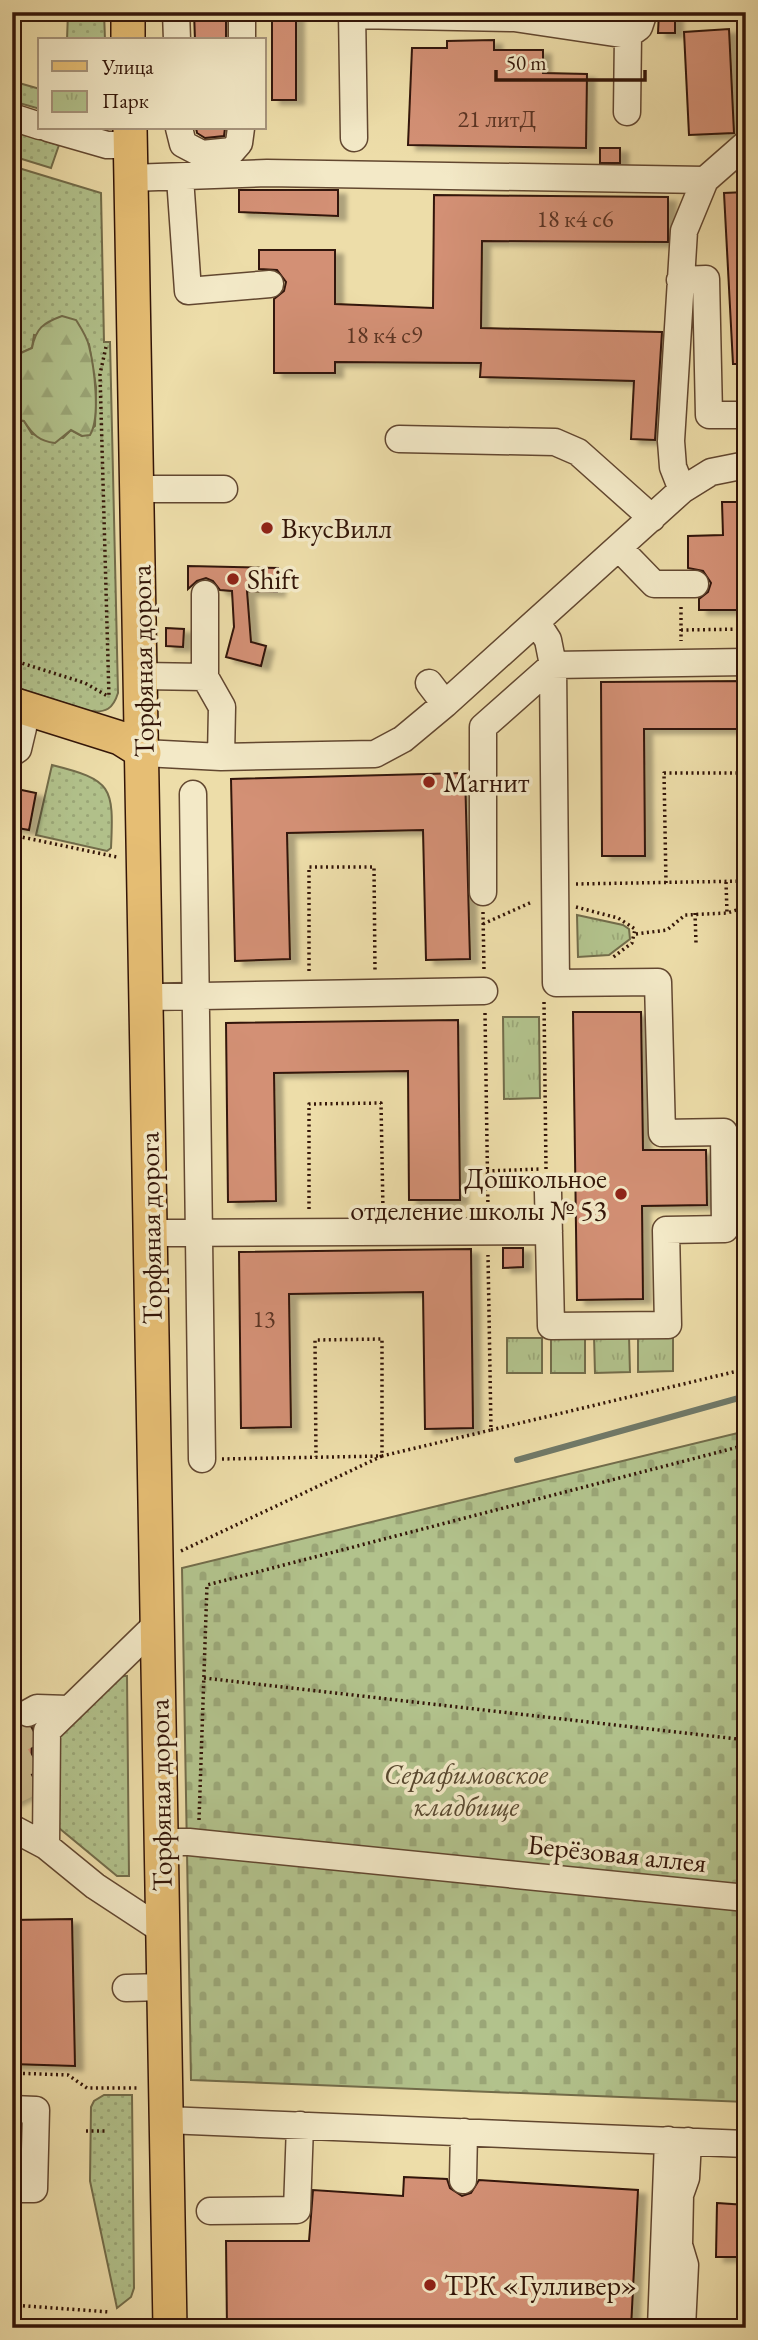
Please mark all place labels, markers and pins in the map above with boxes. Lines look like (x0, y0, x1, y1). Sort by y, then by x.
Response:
place label: ВкусВилл (281, 510, 392, 546)
marker: ВкусВилл (259, 520, 275, 536)
place label: Shift (247, 561, 299, 597)
marker: Shift (225, 571, 241, 587)
place label: Магнит (443, 764, 530, 800)
marker: Магнит (421, 774, 437, 790)
place label: Дошкольное отделение школы № 53 (350, 1160, 607, 1228)
marker: Дошкольное отделение школы № 53 (613, 1186, 629, 1202)
place label: ТРК «Гулливер» (444, 2267, 637, 2303)
marker: ТРК «Гулливер» (422, 2277, 438, 2293)

